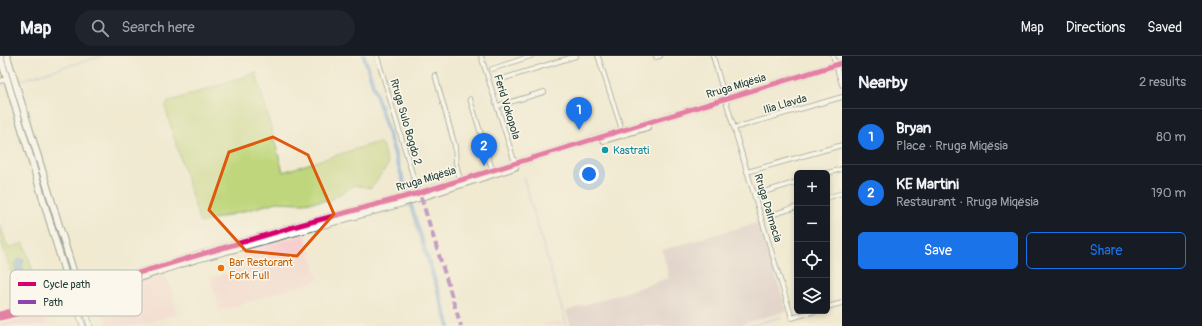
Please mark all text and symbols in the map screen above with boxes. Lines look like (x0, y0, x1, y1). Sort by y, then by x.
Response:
search box (75, 10, 355, 46)
text: Map (20, 16, 51, 40)
icon: search (89, 17, 111, 39)
text: Search here (121, 18, 195, 37)
text: Map (1021, 19, 1044, 36)
text: Directions (1066, 19, 1125, 36)
text: Saved (1147, 19, 1182, 36)
street label: Rruga Miqësia (705, 71, 767, 101)
text: Nearby (858, 72, 907, 93)
street label: Ferid Vokopola (491, 73, 523, 141)
text: 2 results (1139, 74, 1186, 90)
street label: Rruga Sulo Bogdo 2 (387, 77, 425, 167)
street label: Ilia Llavda (762, 92, 808, 116)
pin: 1 (566, 97, 592, 130)
text: Bryan (896, 119, 931, 138)
text: 1 (868, 129, 874, 145)
text: 80 m (1156, 129, 1186, 145)
pin: 2 (471, 133, 497, 166)
text: Place · Rruga Miqësia (896, 138, 1008, 154)
place label: Kastrati (613, 144, 649, 157)
marker: Kastrati (600, 145, 610, 155)
street label: Rruga Miqësia (395, 164, 457, 194)
your location (579, 164, 599, 184)
map controls (794, 170, 830, 314)
button: + (794, 170, 830, 206)
street label: Rruga Dalmacia (751, 172, 785, 244)
text: KE Martini (896, 175, 959, 194)
text: 2 (867, 185, 875, 201)
text: 190 m (1151, 185, 1186, 201)
text: Restaurant · Rruga Miqësia (896, 194, 1039, 210)
button: − (794, 206, 830, 242)
button: Save (858, 232, 1018, 269)
button: Share (1026, 232, 1186, 269)
button: locate (794, 242, 830, 278)
place label: Bar Restorant Fork Full (229, 256, 294, 282)
marker: Bar Restorant Fork Full (216, 263, 226, 273)
legend (10, 270, 142, 316)
text: Cycle path (43, 278, 90, 291)
button: layers (794, 278, 830, 314)
text: Path (43, 296, 63, 309)

